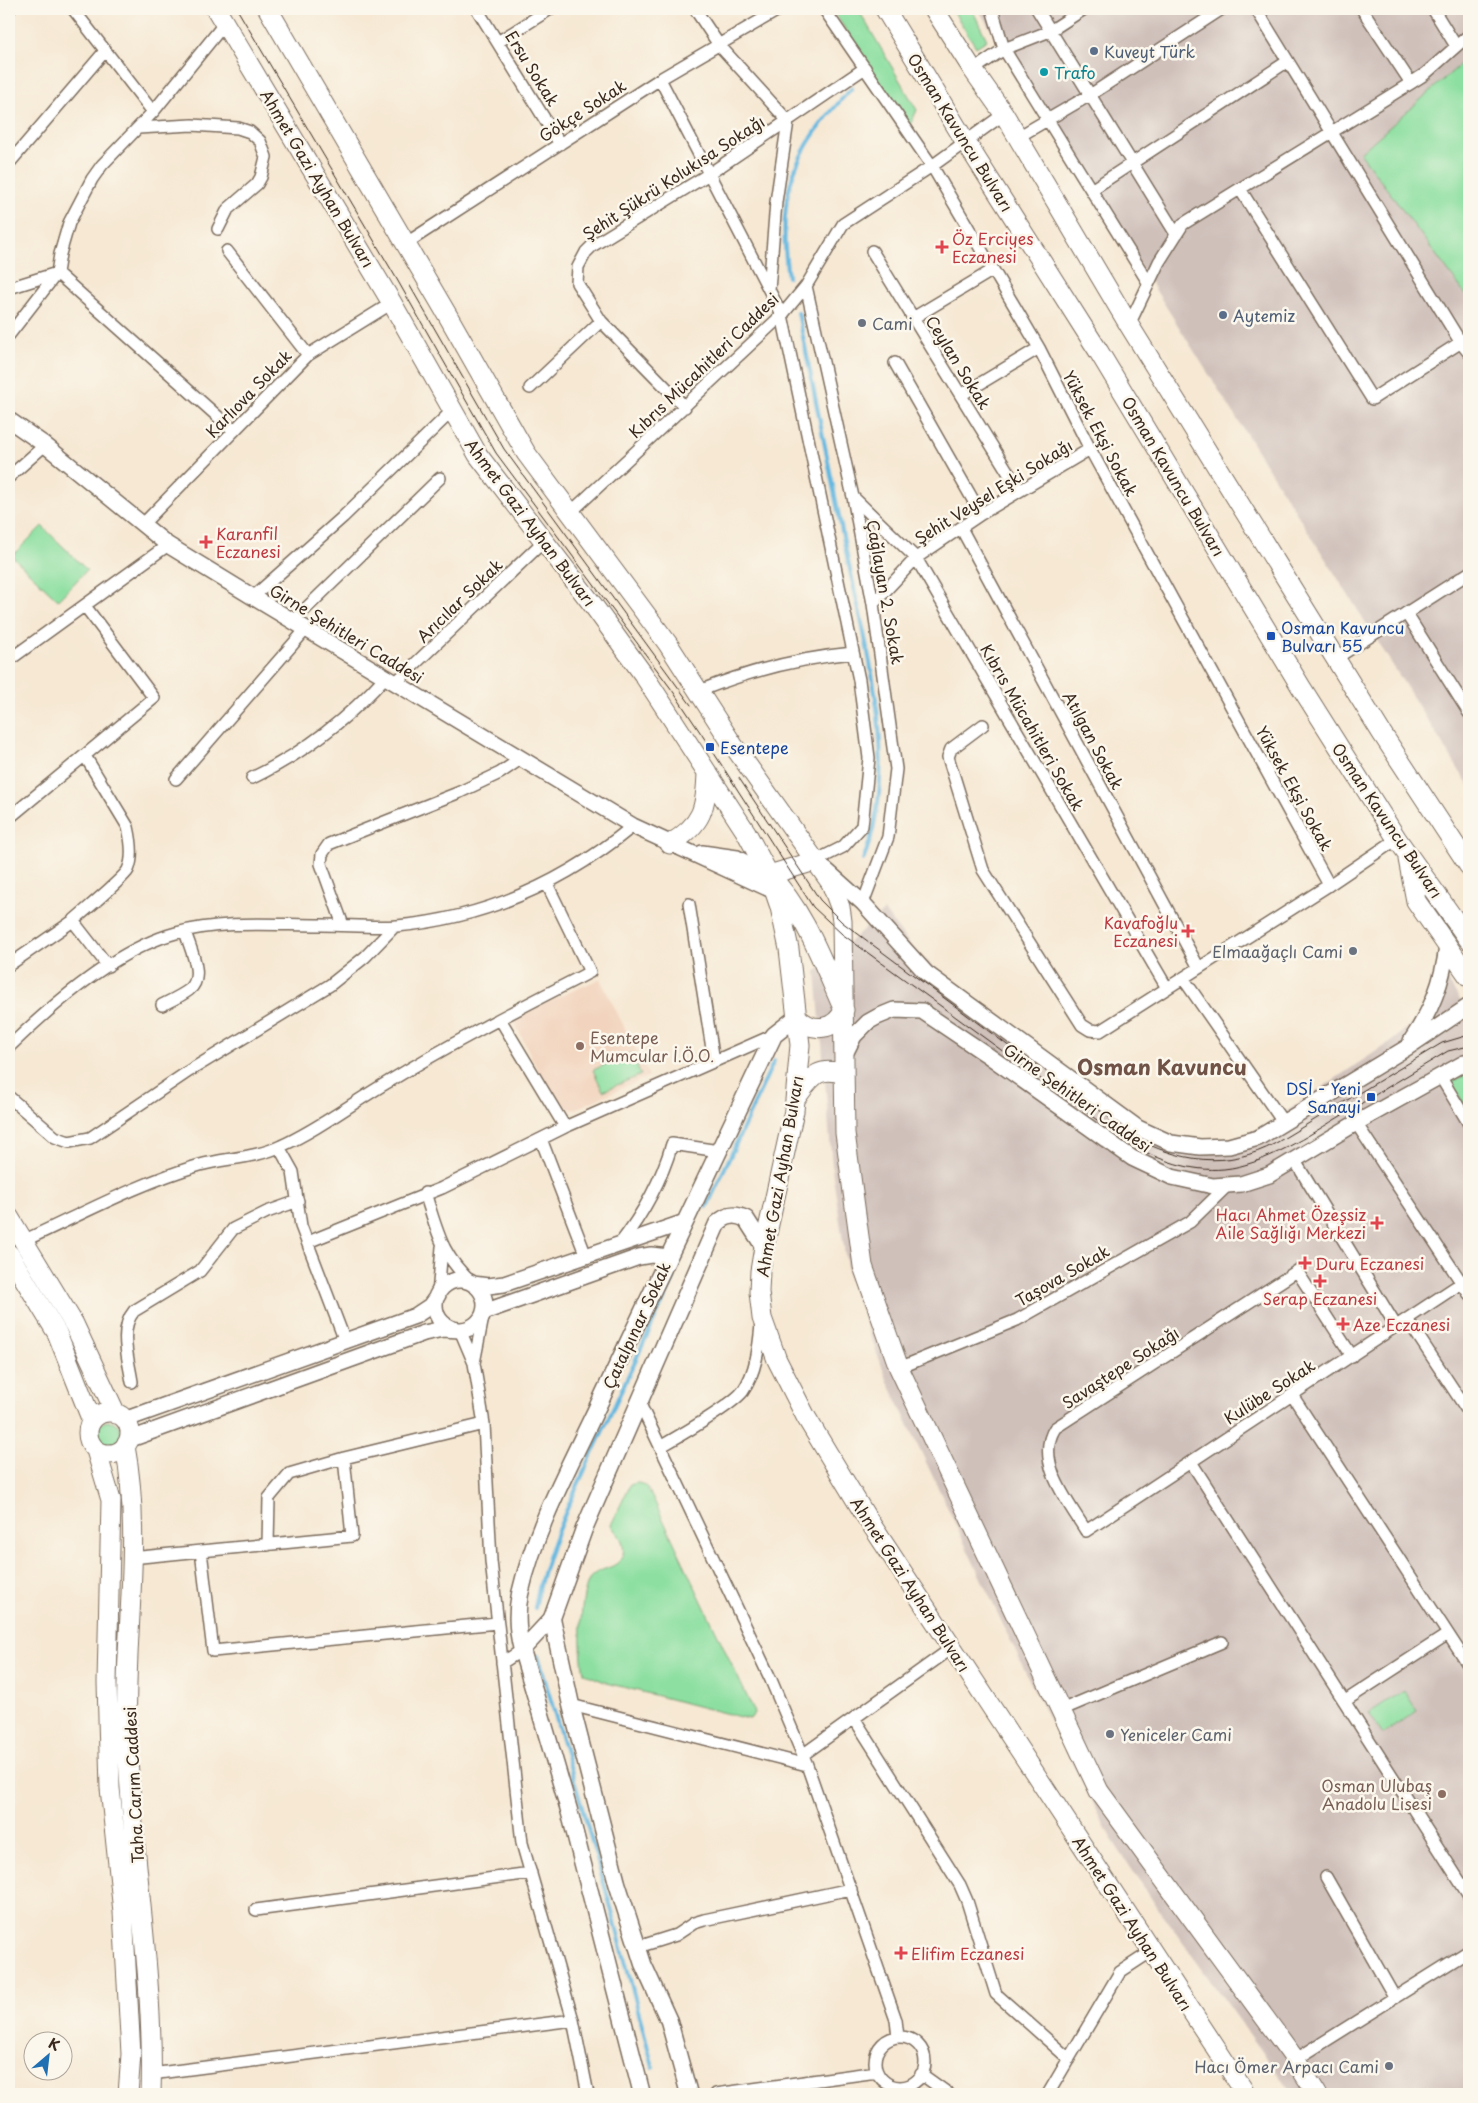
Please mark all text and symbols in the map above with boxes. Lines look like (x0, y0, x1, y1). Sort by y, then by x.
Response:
street label: Ersu Sokak (500, 26, 566, 110)
place label: Kuveyt Türk (1104, 39, 1196, 63)
marker: Kuveyt Türk (1088, 45, 1100, 57)
street label: Osman Kavuncu Bulvarı (902, 48, 1020, 216)
place label: Trafo (1054, 60, 1096, 84)
marker: Trafo (1038, 66, 1050, 78)
street label: Gökçe Sokak (534, 73, 630, 147)
street label: Ahmet Gazi Ayhan Bulvarı (255, 84, 381, 272)
street label: Şehit Şükrü Kolukısa Sokağı (577, 109, 769, 245)
place label: Öz Erciyes Eczanesi (952, 226, 1033, 268)
marker: Öz Erciyes Eczanesi (936, 241, 948, 253)
street label: Kıbrıs Mücahitleri Caddesi (623, 287, 783, 443)
place label: Aytemiz (1233, 303, 1295, 327)
marker: Aytemiz (1217, 309, 1229, 321)
street label: Ceylan Sokak (921, 310, 997, 414)
place label: Cami (872, 311, 913, 335)
marker: Cami (856, 317, 868, 329)
street label: Karlıova Sokak (200, 344, 296, 442)
street label: Yüksek Ekşi Sokak (1058, 366, 1144, 500)
street label: Osman Kavuncu Bulvarı (1117, 391, 1231, 561)
street label: Ahmet Gazi Ayhan Bulvarı (460, 433, 602, 611)
street label: Şehit Veysel Eşki Sokağı (909, 433, 1077, 550)
street label: Çağlayan 2. Sokak (861, 518, 911, 666)
place label: Karanfil Eczanesi (216, 521, 281, 563)
marker: Karanfil Eczanesi (200, 536, 212, 548)
street label: Arıcılar Sokak (411, 553, 507, 647)
street label: Girne Şehitleri Caddesi (265, 577, 429, 689)
place label: Osman Kavuncu Bulvarı 55 (1281, 615, 1404, 657)
marker: Osman Kavuncu Bulvarı 55 (1265, 630, 1277, 642)
street label: Kıbrıs Mücahitleri Sokak (975, 639, 1091, 815)
street label: Atılgan Sokak (1058, 686, 1130, 794)
street label: Yüksek Ekşi Sokak (1251, 721, 1339, 855)
place label: Esentepe (720, 735, 789, 759)
street label: Osman Kavuncu Bulvarı (1327, 738, 1449, 902)
marker: Esentepe (704, 741, 716, 753)
place label: Kavafoğlu Eczanesi (1104, 910, 1178, 952)
marker: Kavafoğlu Eczanesi (1182, 925, 1194, 937)
place label: Elmaağaçlı Cami (1212, 939, 1343, 963)
marker: Elmaağaçlı Cami (1347, 945, 1359, 957)
place label: Esentepe Mumcular İ.Ö.O. (590, 1025, 715, 1067)
street label: Girne Şehitleri Caddesi (999, 1037, 1157, 1157)
marker: Esentepe Mumcular İ.Ö.O. (574, 1040, 586, 1052)
district label: Osman Kavuncu (1077, 1050, 1247, 1082)
street label: Ahmet Gazi Ayhan Bulvarı (749, 1073, 809, 1279)
place label: DSİ - Yeni Sanayi (1286, 1076, 1361, 1118)
marker: DSİ - Yeni Sanayi (1365, 1091, 1377, 1103)
place label: Hacı Ahmet Özeşsiz Aile Sağlığı Merkezi (1216, 1202, 1366, 1244)
marker: Hacı Ahmet Özeşsiz Aile Sağlığı Merkezi (1370, 1216, 1384, 1230)
street label: Taşova Sokak (1010, 1238, 1114, 1312)
place label: Duru Eczanesi (1315, 1251, 1424, 1275)
street label: Çatalpınar Sokak (596, 1257, 676, 1393)
marker: Duru Eczanesi (1299, 1257, 1311, 1269)
marker: Serap Eczanesi (1314, 1275, 1326, 1287)
place label: Serap Eczanesi (1263, 1286, 1377, 1310)
place label: Aze Eczanesi (1353, 1312, 1450, 1336)
marker: Aze Eczanesi (1337, 1318, 1349, 1330)
street label: Savaştepe Sokağı (1057, 1320, 1183, 1414)
street label: Kulübe Sokak (1219, 1352, 1319, 1430)
street label: Ahmet Gazi Ayhan Bulvarı (845, 1492, 977, 1676)
street label: Taha Carım Caddesi (117, 1706, 149, 1864)
place label: Yeniceler Cami (1120, 1722, 1232, 1746)
marker: Yeniceler Cami (1104, 1728, 1116, 1740)
place label: Osman Ulubaş Anadolu Lisesi (1321, 1773, 1432, 1815)
marker: Osman Ulubaş Anadolu Lisesi (1436, 1788, 1448, 1800)
street label: Ahmet Gazi Ayhan Bulvarı (1067, 1831, 1199, 2015)
place label: Elifim Eczanesi (911, 1941, 1024, 1965)
marker: Elifim Eczanesi (895, 1947, 907, 1959)
north arrow (22, 2030, 72, 2080)
text: K (45, 2032, 64, 2056)
place label: Hacı Ömer Arpacı Cami (1194, 2054, 1379, 2078)
marker: Hacı Ömer Arpacı Cami (1383, 2060, 1395, 2072)

